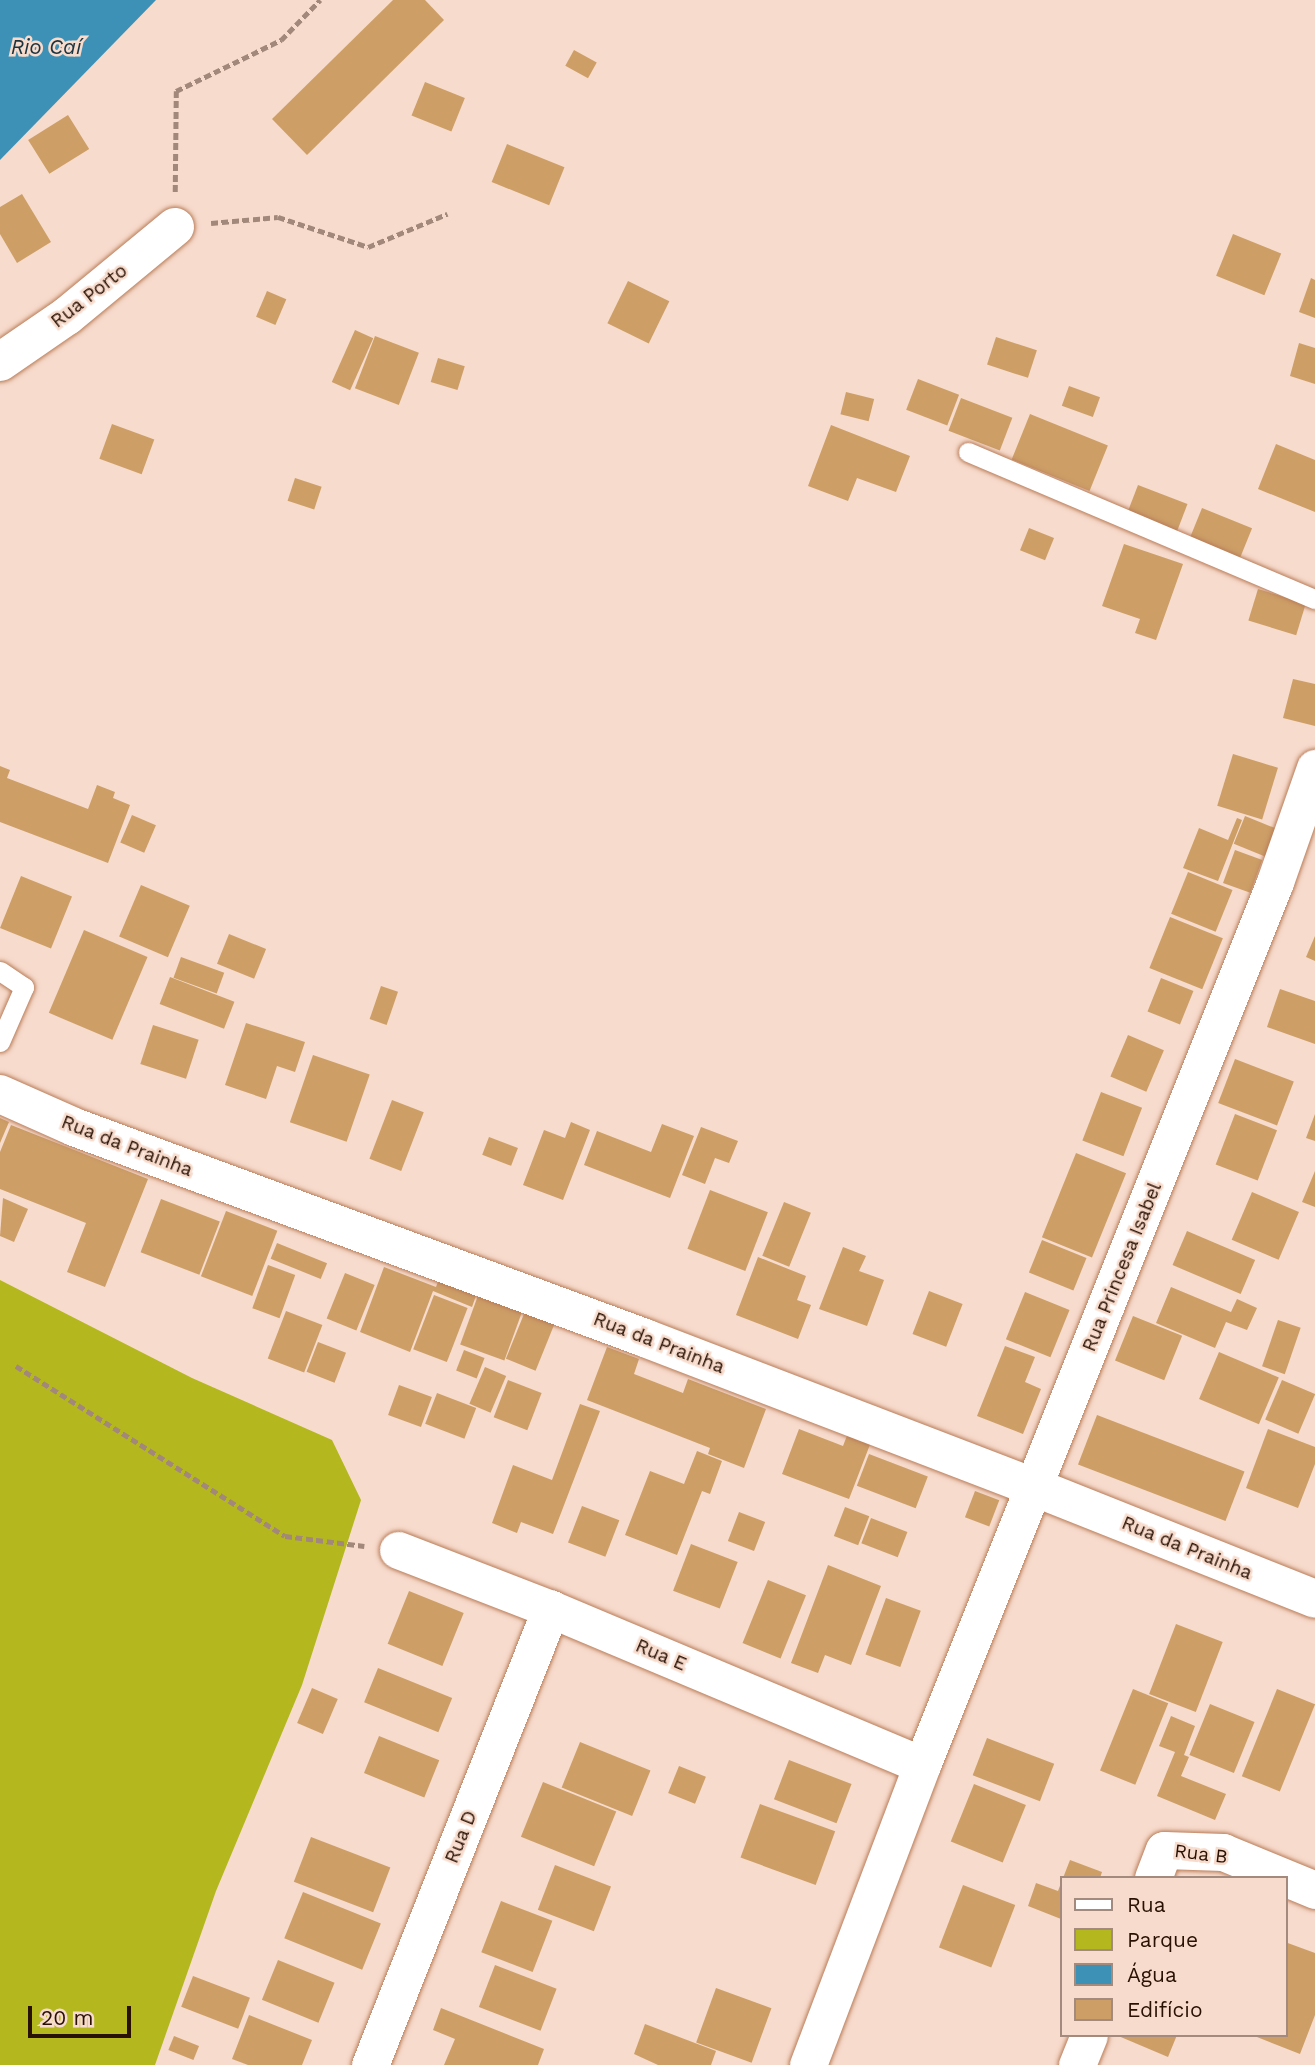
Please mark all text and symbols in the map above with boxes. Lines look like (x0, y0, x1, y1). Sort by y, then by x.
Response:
water label: Rio Caí (11, 34, 81, 60)
street label: Rua Porto (46, 259, 132, 333)
street label: Rua da Prainha (58, 1110, 196, 1182)
street label: Rua Princesa Isabel (1077, 1179, 1167, 1355)
street label: Rua da Prainha (590, 1307, 728, 1379)
street label: Rua da Prainha (1118, 1511, 1256, 1585)
street label: Rua E (632, 1634, 690, 1676)
street label: Rua D (440, 1807, 482, 1867)
street label: Rua B (1173, 1839, 1229, 1869)
legend (1060, 1876, 1287, 2037)
text: Rua (1127, 1892, 1166, 1917)
text: Parque (1127, 1927, 1198, 1952)
text: Água (1127, 1962, 1177, 1987)
scale bar (32, 1992, 135, 2036)
text: Edifício (1127, 1997, 1203, 2022)
text: 20 m (41, 2005, 93, 2030)

